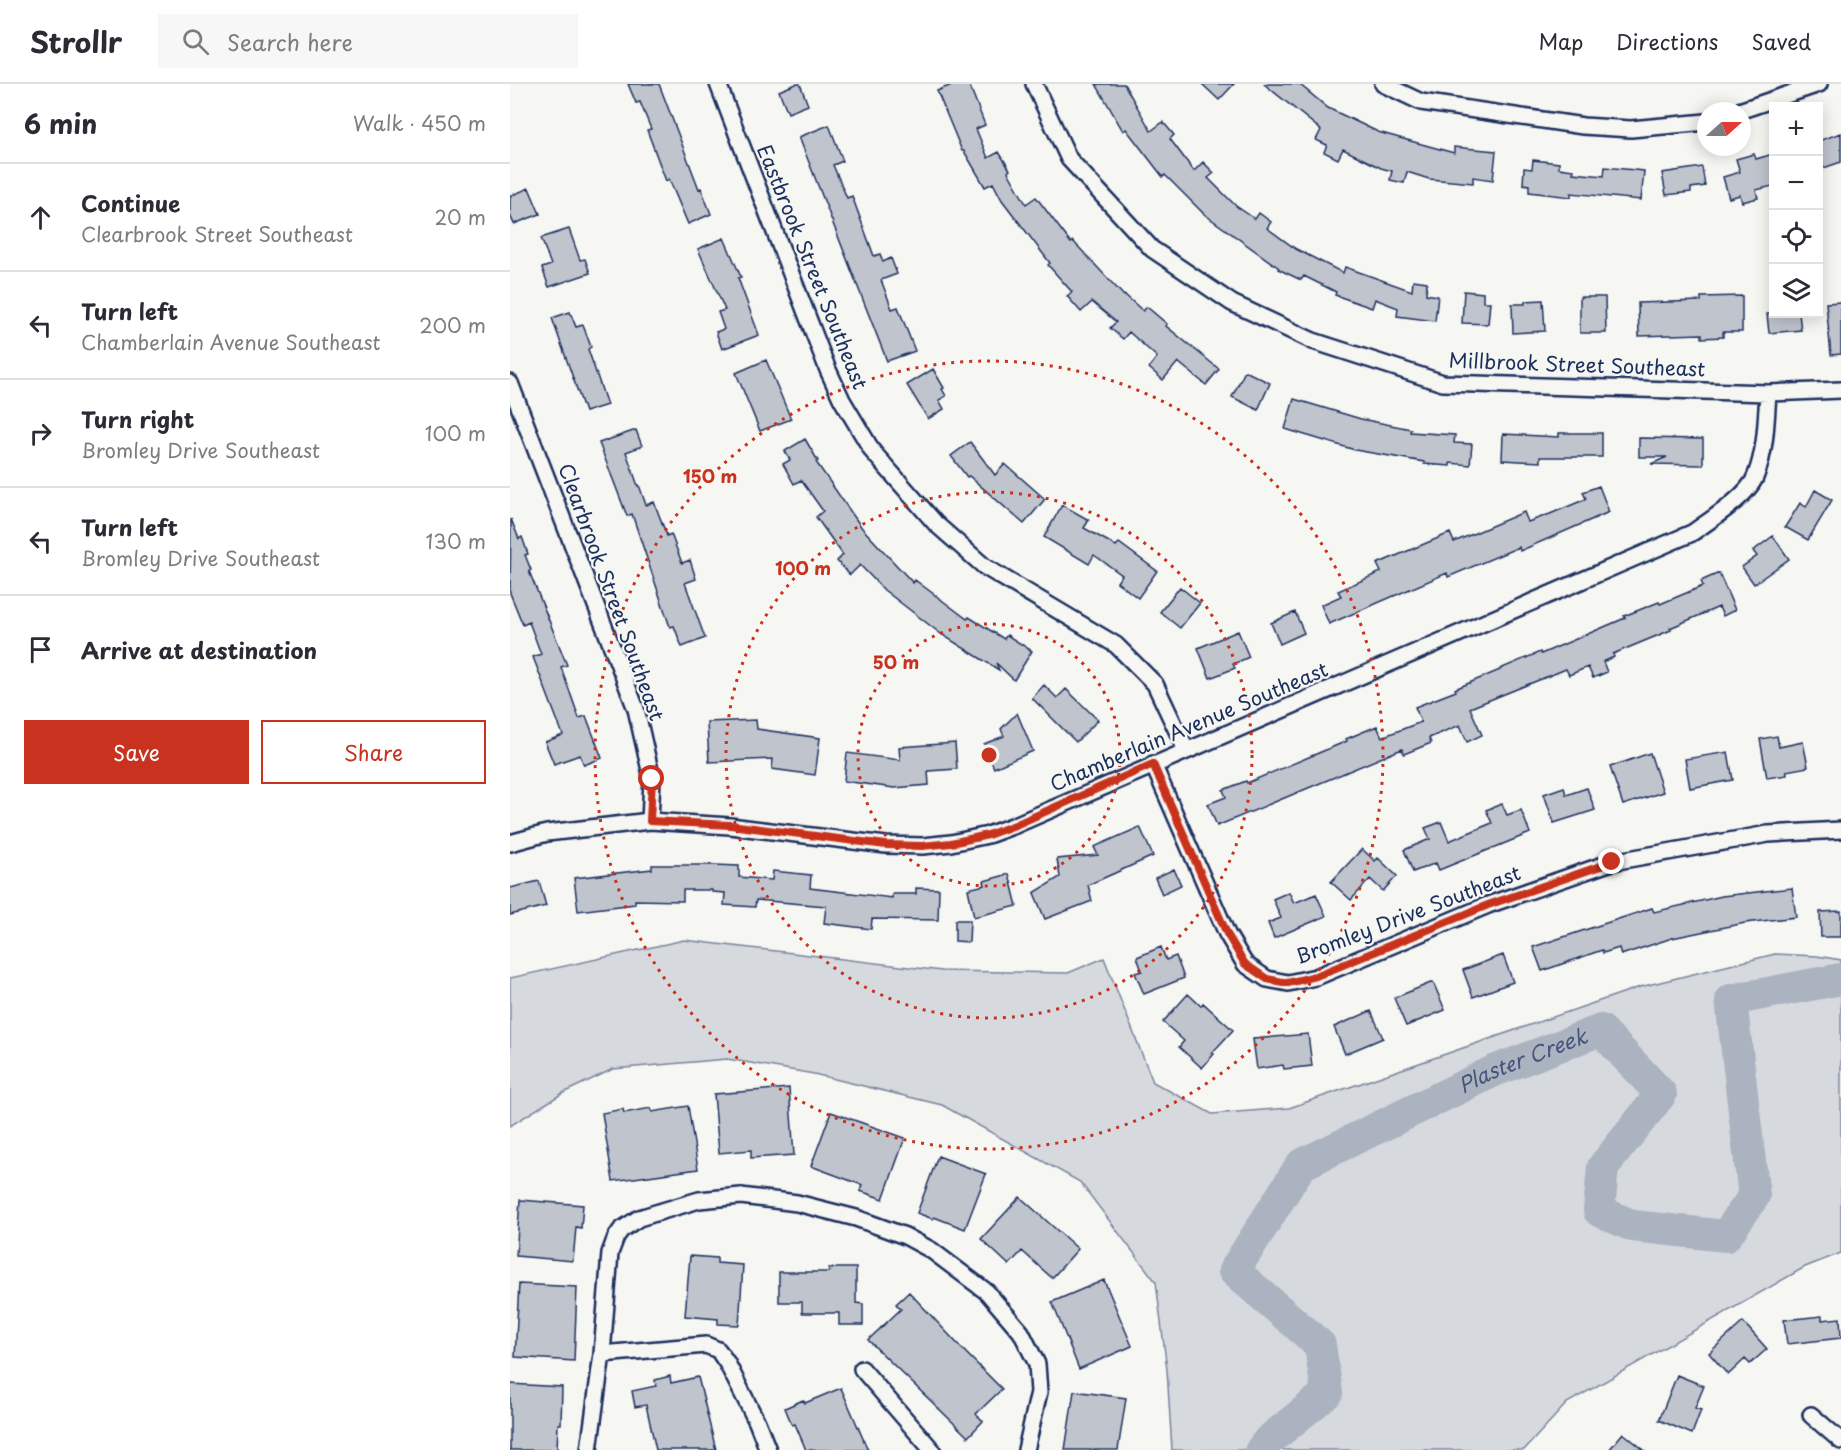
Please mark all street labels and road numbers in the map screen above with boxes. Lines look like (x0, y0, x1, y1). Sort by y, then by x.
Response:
street label: Eastbrook Street Southeast (750, 140, 876, 393)
street label: Millbrook Street Southeast (1448, 345, 1706, 383)
street label: Clearbrook Street Southeast (551, 459, 673, 725)
street label: Chamberlain Avenue Southeast (1045, 654, 1332, 798)
street label: Bromley Drive Southeast (1291, 857, 1525, 971)

